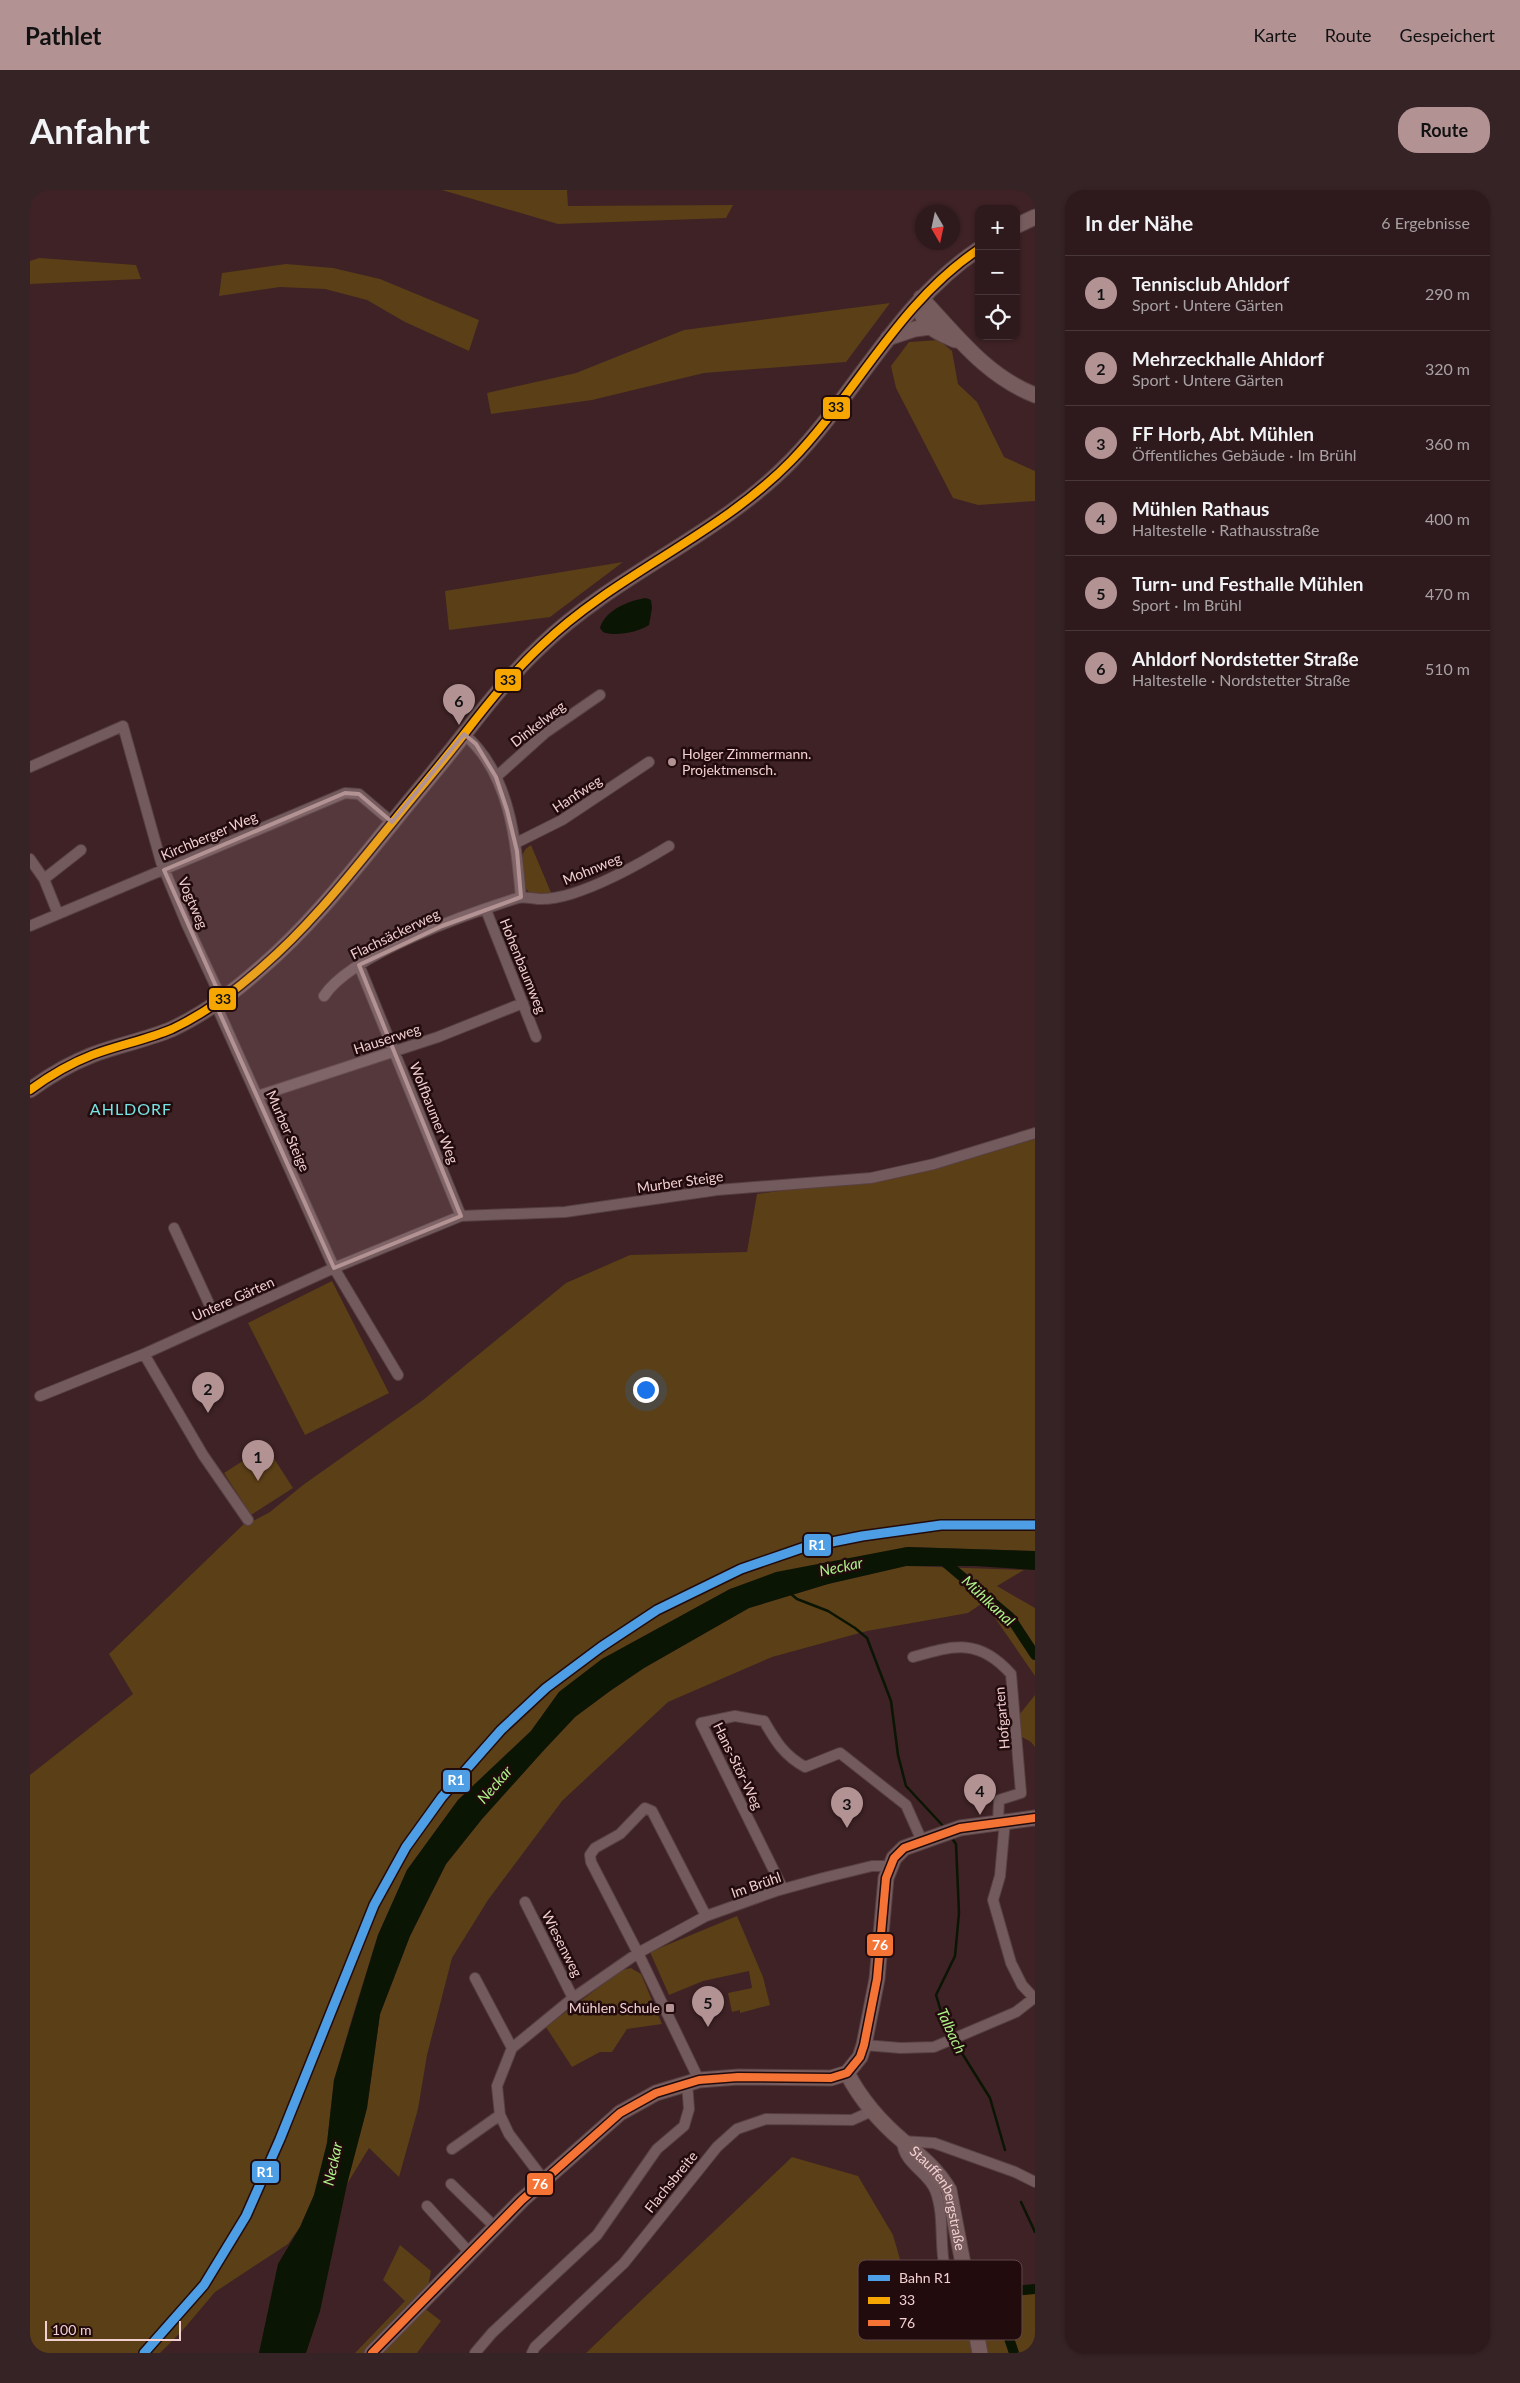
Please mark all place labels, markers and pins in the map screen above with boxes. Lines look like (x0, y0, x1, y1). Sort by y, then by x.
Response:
pin: 6 (443, 684, 475, 725)
place label: Holger Zimmermann. Projektmensch. (682, 745, 811, 778)
marker: Holger Zimmermann. Projektmensch. (666, 756, 678, 768)
pin: 2 (192, 1372, 224, 1413)
pin: 1 (242, 1440, 274, 1481)
pin: 4 (964, 1774, 996, 1815)
pin: 3 (831, 1787, 863, 1828)
pin: 5 (692, 1986, 724, 2027)
place label: Mühlen Schule (569, 1999, 660, 2016)
marker: Mühlen Schule (664, 2002, 676, 2014)

